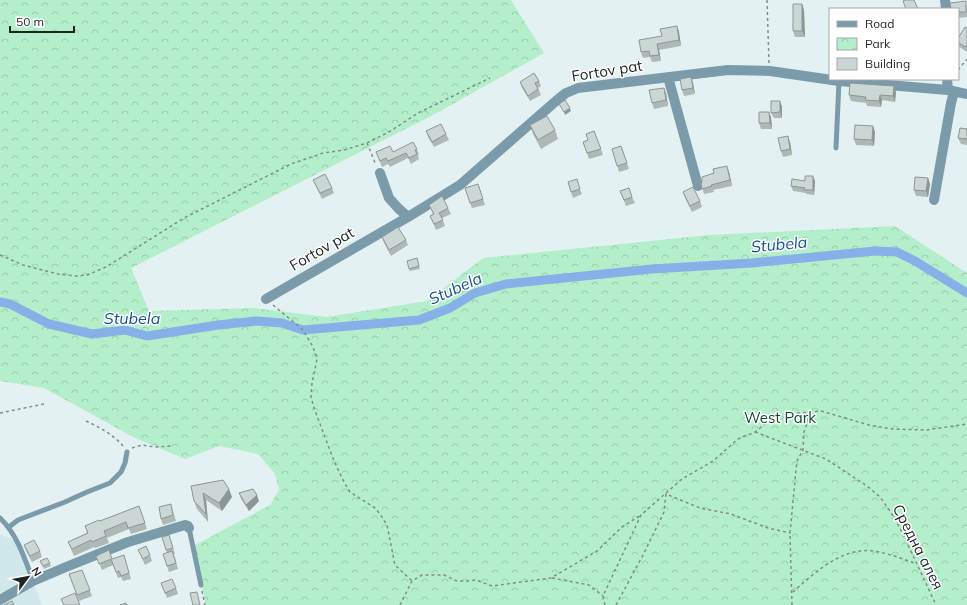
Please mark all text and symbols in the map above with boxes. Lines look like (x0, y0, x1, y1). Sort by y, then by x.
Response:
scale bar (10, 8, 74, 34)
legend (829, 8, 959, 80)
text: 50 m (16, 14, 44, 29)
text: Road (865, 16, 894, 31)
text: Park (865, 36, 891, 51)
street label: Fortov pat (570, 56, 644, 85)
text: Building (865, 56, 910, 71)
street label: Fortov pat (286, 223, 357, 275)
water label: Stubela (750, 232, 808, 256)
water label: Stubela (425, 267, 485, 309)
water label: Stubela (104, 308, 161, 328)
park label: West Park (744, 408, 816, 427)
street label: Средна алея (889, 501, 948, 593)
north arrow (8, 557, 48, 597)
text: N (28, 564, 45, 579)

